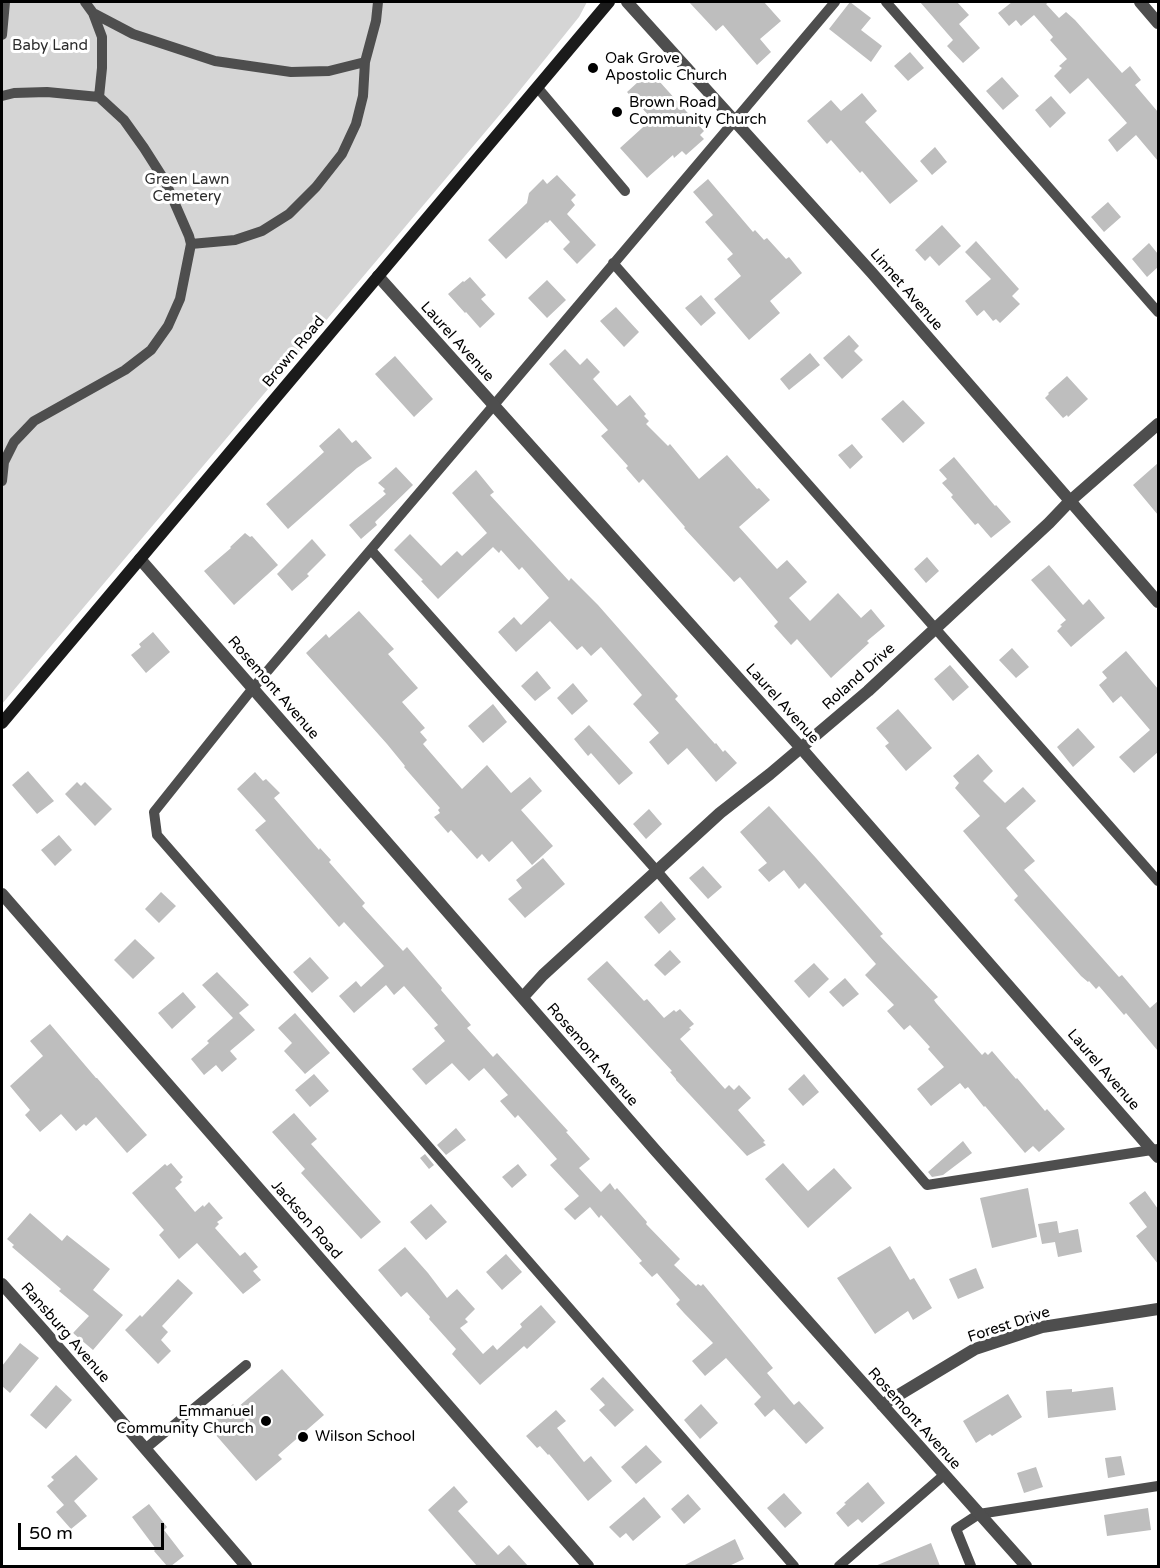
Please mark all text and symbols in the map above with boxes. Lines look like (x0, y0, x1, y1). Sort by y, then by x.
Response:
park label: Baby Land (12, 37, 88, 55)
place label: Oak Grove Apostolic Church (605, 50, 727, 85)
marker: Oak Grove Apostolic Church (586, 61, 600, 75)
place label: Brown Road Community Church (629, 94, 767, 129)
marker: Brown Road Community Church (610, 105, 624, 119)
park label: Green Lawn Cemetery (145, 171, 229, 206)
street label: Linnet Avenue (866, 245, 946, 335)
street label: Laurel Avenue (416, 298, 498, 386)
street label: Brown Road (259, 313, 329, 391)
street label: Rosemont Avenue (223, 633, 323, 743)
street label: Roland Drive (819, 640, 899, 714)
street label: Laurel Avenue (741, 660, 823, 748)
street label: Rosemont Avenue (542, 1000, 642, 1110)
street label: Laurel Avenue (1063, 1026, 1143, 1114)
street label: Jackson Road (267, 1177, 345, 1263)
street label: Ransburg Avenue (17, 1279, 113, 1387)
street label: Forest Drive (966, 1303, 1052, 1347)
street label: Rosemont Avenue (864, 1364, 964, 1474)
place label: Emmanuel Community Church (116, 1403, 254, 1438)
marker: Emmanuel Community Church (259, 1414, 273, 1428)
place label: Wilson School (315, 1428, 415, 1446)
marker: Wilson School (296, 1430, 310, 1444)
scale bar (21, 1511, 166, 1549)
text: 50 m (29, 1522, 73, 1544)

